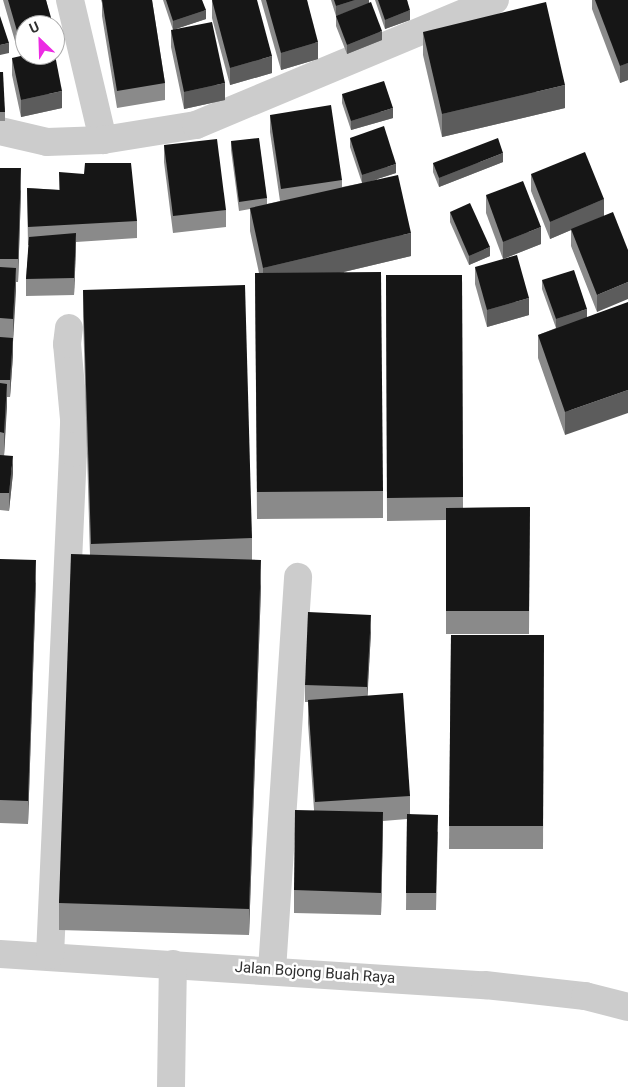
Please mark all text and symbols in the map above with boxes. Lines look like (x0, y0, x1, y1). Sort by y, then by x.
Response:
north arrow (15, 15, 65, 65)
text: U (27, 18, 42, 36)
street label: Jalan Bojong Buah Raya (234, 958, 396, 988)

